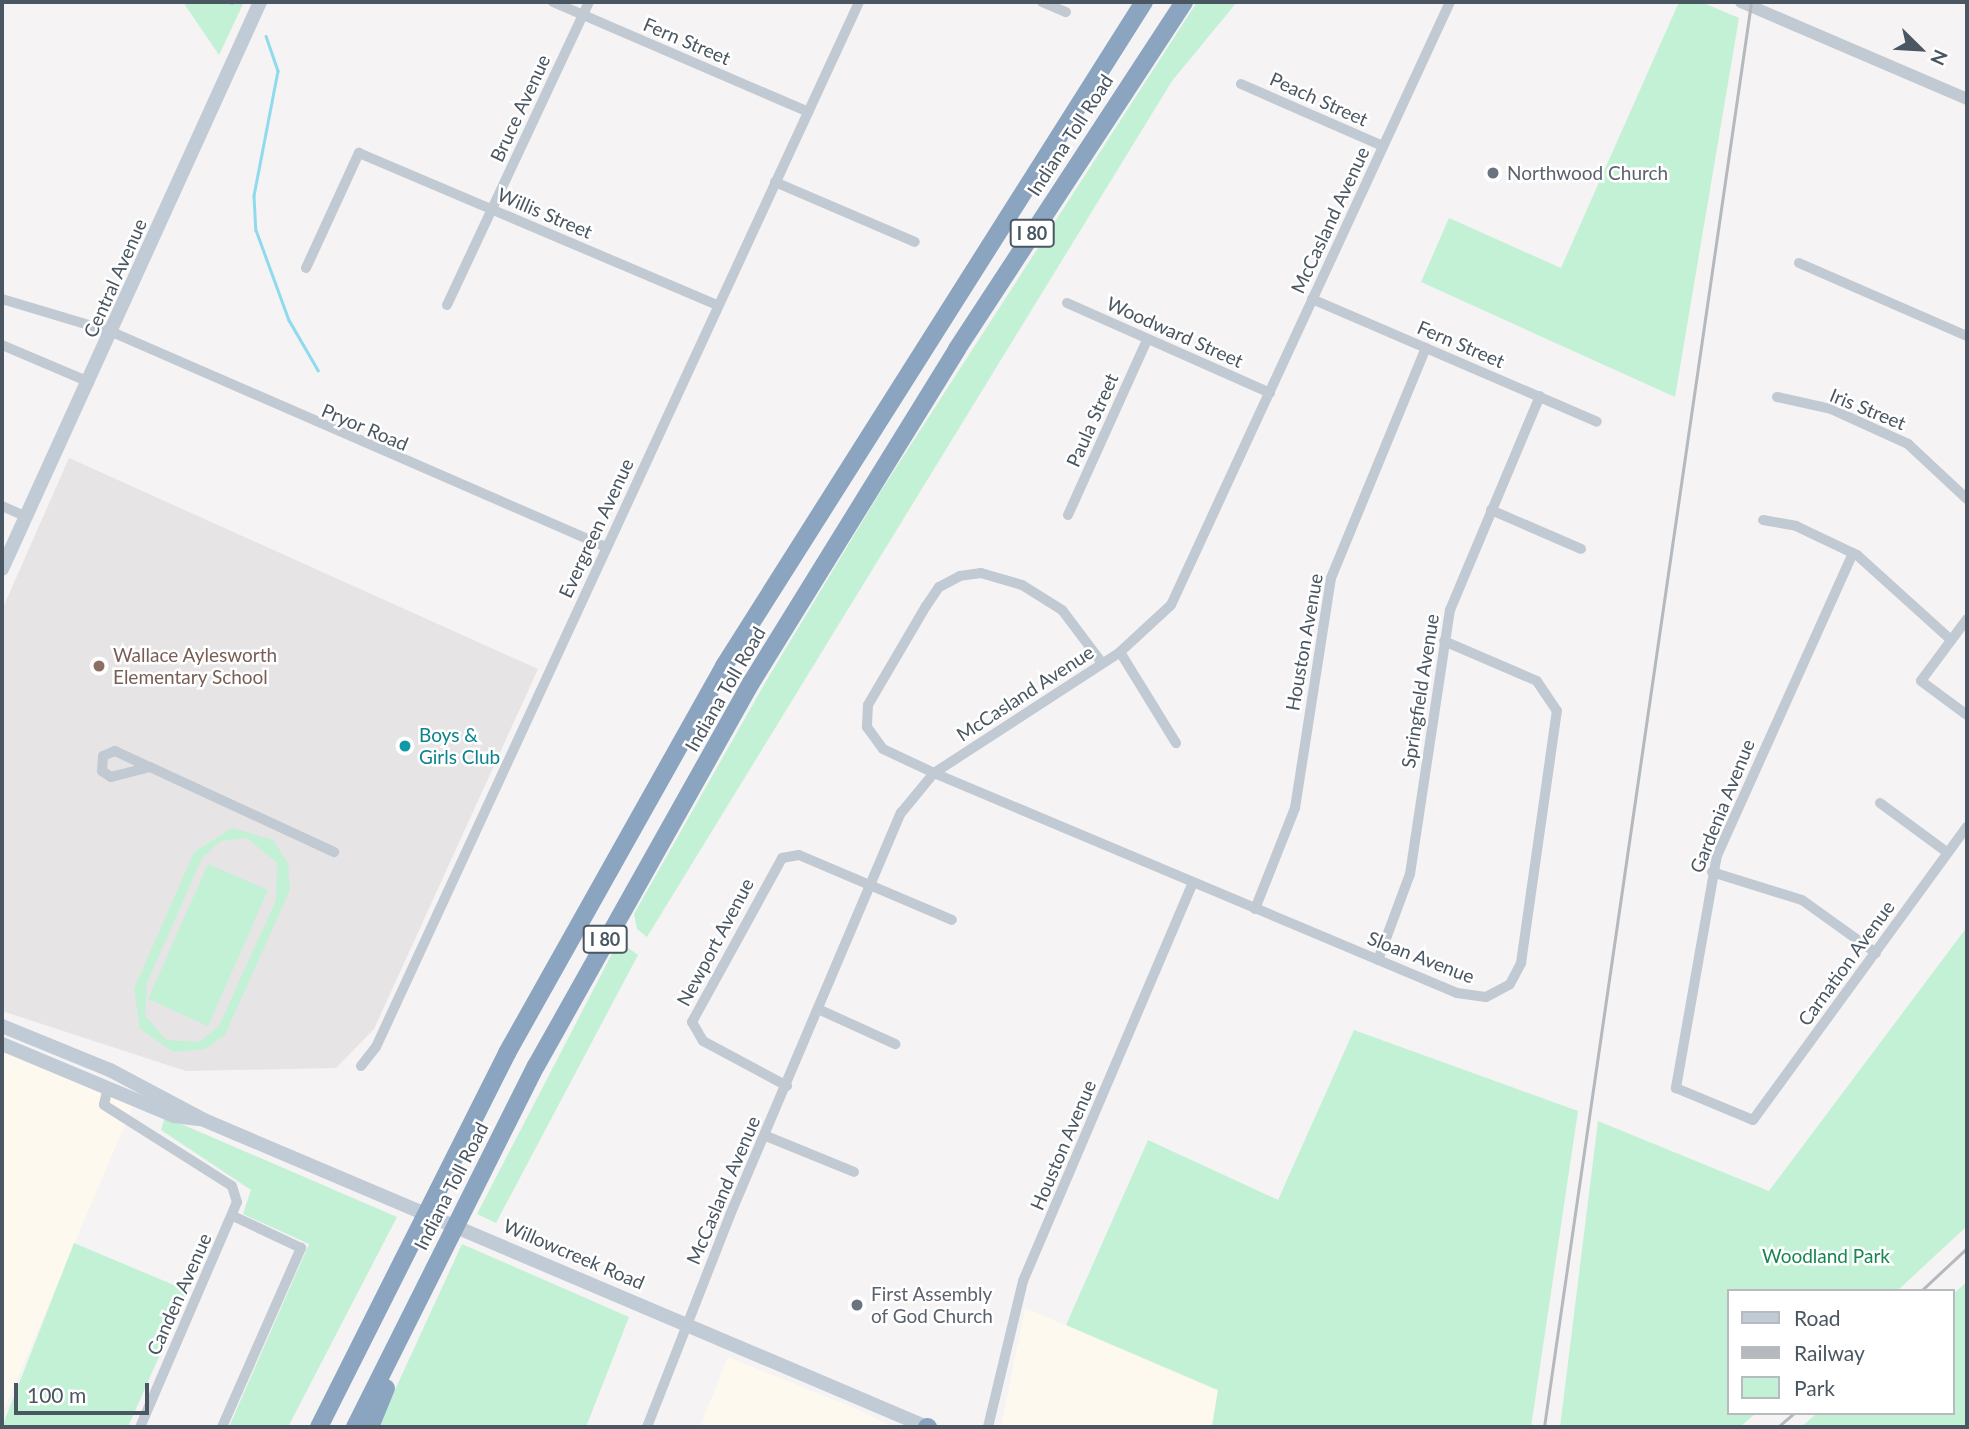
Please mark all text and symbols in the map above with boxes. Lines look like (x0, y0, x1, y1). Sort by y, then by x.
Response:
street label: Fern Street (640, 12, 734, 70)
north arrow (1885, 14, 1955, 84)
text: N (1926, 46, 1953, 69)
street label: Bruce Avenue (485, 50, 555, 166)
street label: Peach Street (1266, 67, 1372, 131)
street label: Indiana Toll Road (1022, 70, 1118, 200)
street label: McCasland Avenue (1286, 143, 1374, 297)
place label: Northwood Church (1507, 162, 1668, 184)
marker: Northwood Church (1485, 165, 1501, 181)
street label: Willis Street (494, 183, 596, 243)
street label: Central Avenue (78, 215, 152, 341)
road number: I 80 (1009, 218, 1055, 247)
street label: Woodward Street (1103, 292, 1247, 372)
street label: Fern Street (1414, 315, 1508, 373)
street label: Paula Street (1061, 370, 1123, 470)
street label: Iris Street (1827, 383, 1909, 435)
street label: Pryor Road (318, 398, 412, 456)
street label: Evergreen Avenue (554, 454, 638, 602)
street label: Houston Avenue (1281, 571, 1327, 713)
street label: Springfield Avenue (1396, 612, 1444, 770)
street label: Indiana Toll Road (680, 622, 770, 756)
street label: McCasland Avenue (952, 640, 1098, 746)
place label: Wallace Aylesworth Elementary School (113, 644, 278, 688)
marker: Wallace Aylesworth Elementary School (91, 658, 107, 674)
place label: Boys & Girls Club (419, 724, 500, 768)
street label: Gardenia Avenue (1685, 736, 1759, 876)
marker: Boys & Girls Club (397, 738, 413, 754)
street label: Newport Avenue (672, 874, 758, 1010)
street label: Carnation Avenue (1793, 896, 1899, 1030)
road number: I 80 (582, 924, 628, 954)
street label: Sloan Avenue (1364, 926, 1478, 988)
street label: Houston Avenue (1025, 1076, 1101, 1214)
street label: McCasland Avenue (681, 1112, 765, 1268)
street label: Indiana Toll Road (409, 1118, 493, 1254)
street label: Willowcreek Road (500, 1214, 648, 1294)
street label: Canden Avenue (142, 1229, 216, 1359)
park label: Woodland Park (1762, 1245, 1890, 1267)
place label: First Assembly of God Church (871, 1283, 993, 1327)
legend (1728, 1289, 1955, 1415)
marker: First Assembly of God Church (849, 1297, 865, 1313)
text: Road (1794, 1305, 1841, 1330)
text: Railway (1794, 1340, 1865, 1365)
scale bar (18, 1370, 152, 1414)
text: Park (1794, 1375, 1835, 1400)
text: 100 m (27, 1382, 86, 1407)

